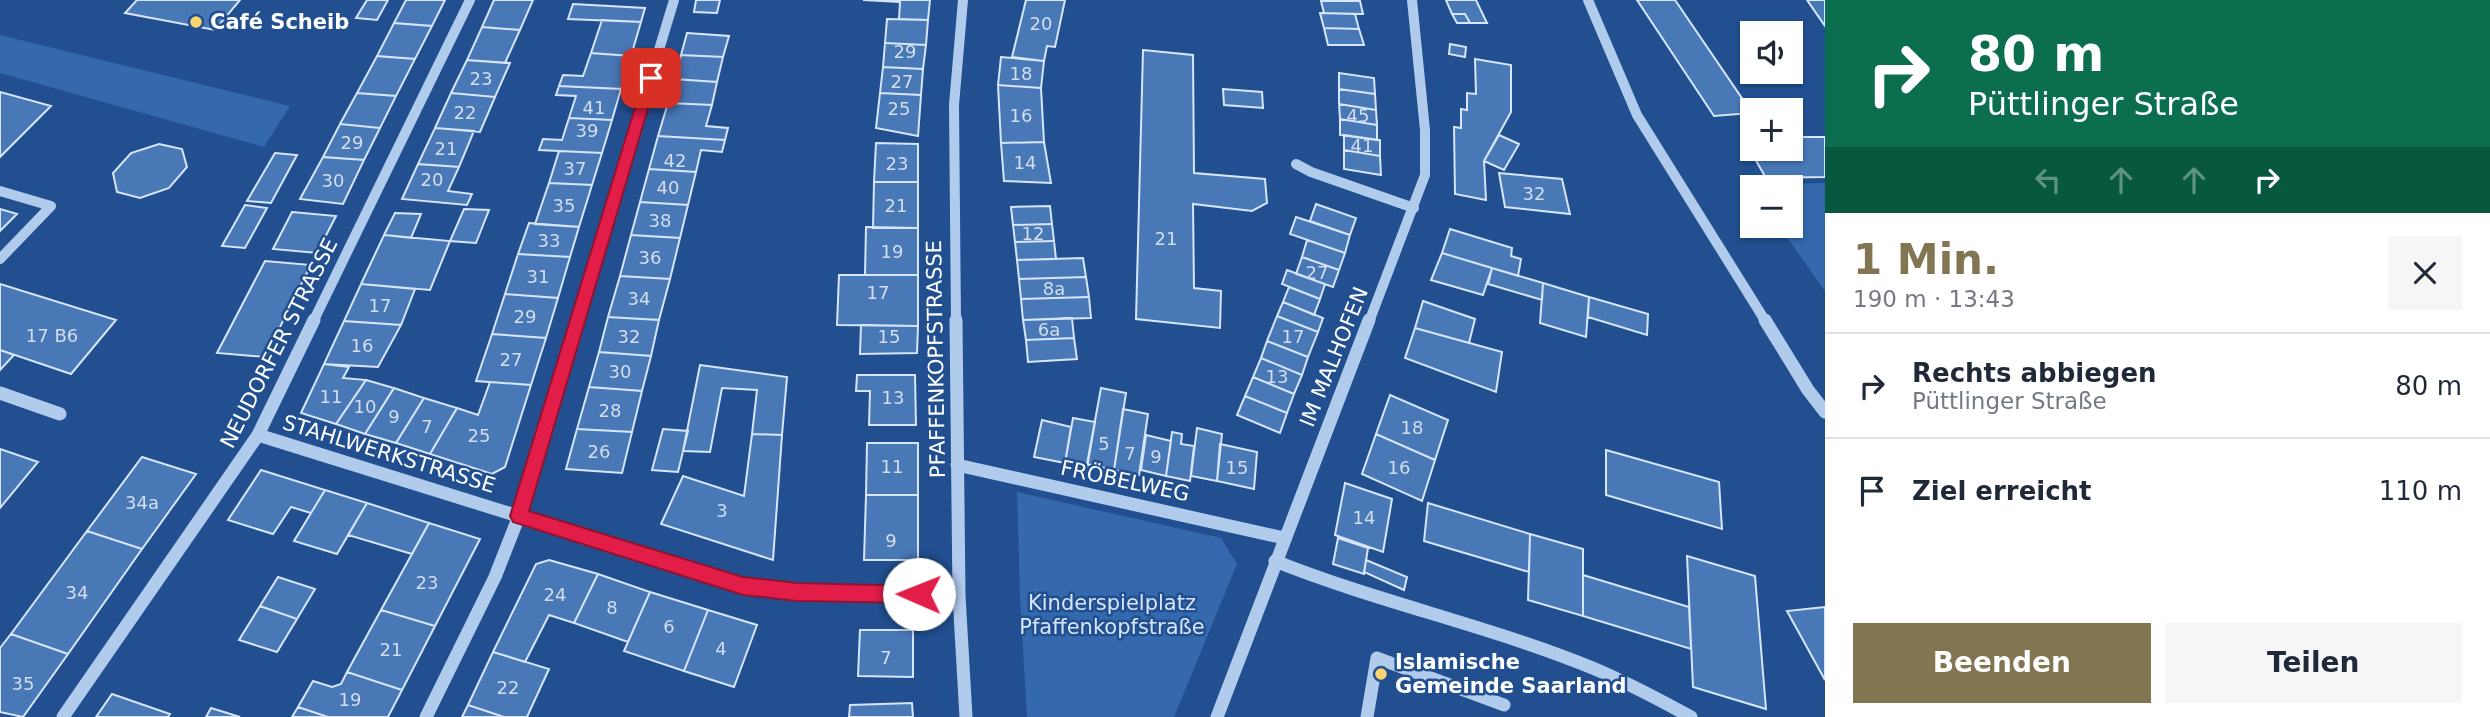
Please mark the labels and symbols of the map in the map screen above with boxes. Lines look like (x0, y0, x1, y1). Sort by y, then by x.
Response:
place label: Café Scheib (210, 10, 349, 34)
house number: 20 (1030, 13, 1052, 34)
marker: Café Scheib (188, 14, 204, 30)
house number: 29 (894, 41, 916, 62)
pin (621, 48, 681, 108)
house number: 18 (1010, 63, 1032, 84)
house number: 23 (470, 68, 492, 89)
house number: 27 (891, 71, 913, 92)
house number: 41 (583, 97, 605, 118)
house number: 25 (888, 98, 910, 119)
house number: 22 (454, 102, 476, 123)
house number: 16 (1010, 105, 1032, 126)
house number: 45 (1347, 105, 1369, 126)
house number: 39 (576, 120, 598, 141)
house number: 29 (341, 132, 363, 153)
house number: 41 (1351, 135, 1373, 156)
house number: 21 (435, 138, 457, 159)
house number: 42 (664, 150, 686, 171)
house number: 14 (1014, 152, 1036, 173)
house number: 23 (886, 153, 908, 174)
house number: 37 (564, 158, 586, 179)
house number: 20 (421, 169, 443, 190)
house number: 30 (322, 170, 344, 191)
house number: 40 (657, 177, 679, 198)
house number: 32 (1523, 183, 1545, 204)
house number: 35 (553, 195, 575, 216)
house number: 21 (885, 195, 907, 216)
house number: 38 (649, 210, 671, 231)
house number: 12 (1022, 223, 1044, 244)
house number: 21 (1155, 228, 1177, 249)
house number: 33 (538, 230, 560, 251)
street label: NEUDORFER STRASSE (216, 234, 342, 452)
street label: PFAFFENKOPFSTRASSE (922, 240, 950, 478)
house number: 19 (881, 241, 903, 262)
house number: 36 (639, 247, 661, 268)
house number: 27 (1306, 262, 1328, 283)
house number: 31 (527, 266, 549, 287)
house number: 8a (1043, 278, 1065, 299)
house number: 17 (867, 282, 889, 303)
street label: IM MALHOFEN (1295, 284, 1373, 430)
house number: 34 (628, 288, 650, 309)
house number: 17 (369, 295, 391, 316)
house number: 29 (514, 306, 536, 327)
house number: 6a (1038, 319, 1060, 340)
house number: 17 B6 (26, 325, 78, 346)
house number: 32 (618, 326, 640, 347)
house number: 15 (878, 326, 900, 347)
house number: 17 (1282, 326, 1304, 347)
house number: 16 (351, 335, 373, 356)
house number: 27 (500, 349, 522, 370)
house number: 30 (609, 361, 631, 382)
house number: 13 (1266, 366, 1288, 387)
house number: 11 (320, 386, 342, 407)
house number: 13 (882, 387, 904, 408)
house number: 10 (354, 396, 376, 417)
house number: 28 (599, 400, 621, 421)
house number: 9 (388, 406, 400, 427)
street label: STAHLWERKSTRASSE (280, 410, 498, 498)
house number: 7 (421, 416, 433, 437)
house number: 18 (1401, 417, 1423, 438)
house number: 25 (468, 425, 490, 446)
house number: 5 (1098, 433, 1110, 454)
house number: 26 (588, 441, 610, 462)
house number: 7 (1124, 443, 1136, 464)
house number: 9 (1150, 446, 1162, 467)
street label: FRÖBELWEG (1058, 455, 1192, 506)
house number: 11 (881, 456, 903, 477)
house number: 15 (1226, 457, 1248, 478)
house number: 16 (1388, 457, 1410, 478)
house number: 34a (125, 492, 159, 513)
house number: 3 (716, 500, 728, 521)
house number: 14 (1353, 507, 1375, 528)
house number: 9 (885, 530, 897, 551)
position arrow (882, 557, 956, 631)
house number: 23 (416, 572, 438, 593)
house number: 34 (66, 582, 88, 603)
house number: 24 (544, 584, 566, 605)
park label: Kinderspielplatz Pfaffenkopfstraße (1019, 591, 1205, 639)
house number: 8 (606, 597, 618, 618)
house number: 6 (663, 616, 675, 637)
house number: 4 (715, 638, 727, 659)
house number: 21 (380, 639, 402, 660)
house number: 7 (880, 647, 892, 668)
place label: Islamische Gemeinde Saarland (1395, 650, 1627, 698)
marker: Islamische Gemeinde Saarland (1373, 666, 1389, 682)
house number: 35 (12, 673, 34, 694)
house number: 22 (497, 677, 519, 698)
house number: 19 (339, 689, 361, 710)

